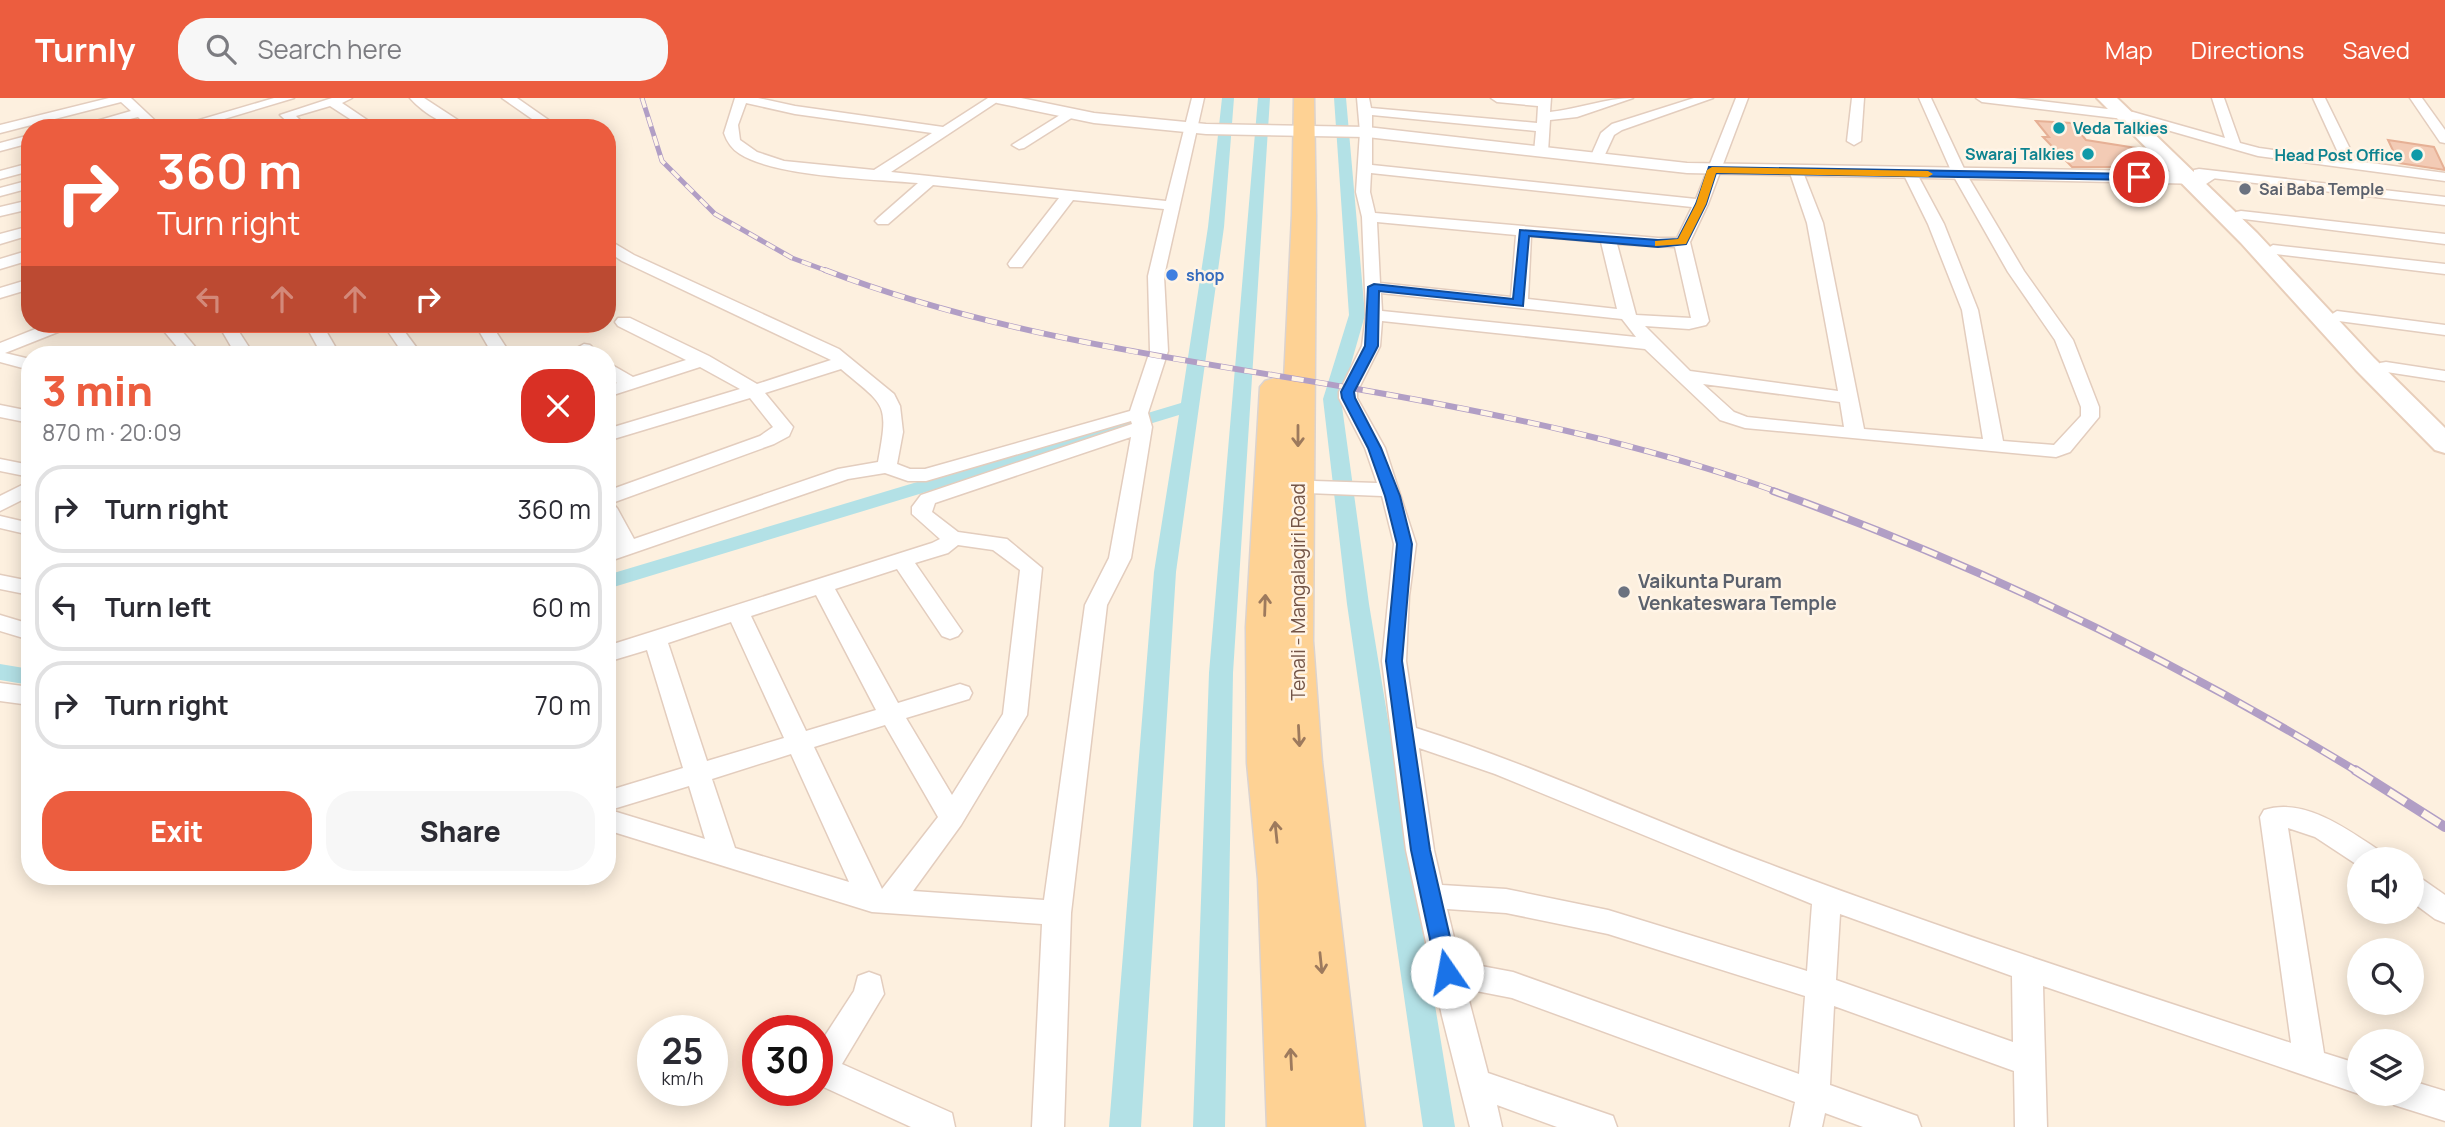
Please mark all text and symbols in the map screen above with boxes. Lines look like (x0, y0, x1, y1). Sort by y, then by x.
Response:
search box (178, 18, 668, 81)
text: Turnly (35, 27, 136, 72)
icon: search (202, 30, 240, 68)
text: Search here (258, 31, 402, 67)
text: Map (2105, 33, 2153, 66)
text: Directions (2191, 33, 2304, 66)
text: Saved (2342, 33, 2410, 66)
place label: Veda Talkies (2073, 117, 2168, 139)
marker: Veda Talkies (2051, 120, 2067, 136)
text: 360 m (157, 137, 302, 204)
place label: Swaraj Talkies (1965, 143, 2074, 165)
place label: Head Post Office (2274, 144, 2403, 166)
marker: Swaraj Talkies (2080, 146, 2096, 162)
icon: right (42, 147, 133, 238)
pin (2109, 147, 2169, 207)
marker: Head Post Office (2409, 147, 2425, 163)
icon: arrive (2120, 158, 2158, 196)
place label: Sai Baba Temple (2259, 178, 2385, 200)
marker: Sai Baba Temple (2237, 181, 2253, 197)
text: Turn right (157, 201, 300, 245)
place label: shop (1186, 264, 1225, 286)
marker: shop (1164, 267, 1180, 283)
icon: left (190, 280, 228, 318)
icon: ahead (263, 280, 301, 318)
icon: ahead (336, 280, 374, 318)
icon: right (409, 280, 447, 318)
text: 3 min (42, 361, 153, 419)
button: close (521, 369, 595, 443)
text: 870 m · 20:09 (42, 416, 182, 448)
one-way arrow (1291, 424, 1305, 447)
street label: Tenali - Mangalagiri Road (1285, 483, 1311, 701)
icon: right (46, 490, 84, 528)
text: Turn right (105, 491, 229, 527)
text: 360 m (517, 491, 591, 527)
place label: Vaikunta Puram Venkateswara Temple (1638, 568, 1837, 616)
marker: Vaikunta Puram Venkateswara Temple (1616, 584, 1632, 600)
icon: left (46, 588, 84, 626)
text: Turn left (105, 589, 212, 625)
text: 60 m (532, 589, 591, 625)
one-way arrow (1259, 594, 1272, 617)
icon: right (46, 686, 84, 724)
text: Turn right (105, 687, 229, 723)
text: 70 m (535, 687, 591, 723)
one-way arrow (1293, 725, 1306, 747)
button: Exit (42, 791, 312, 871)
button: Share (326, 791, 595, 871)
one-way arrow (1269, 821, 1282, 844)
map controls (2347, 847, 2424, 1106)
button: sound (2347, 847, 2424, 924)
position arrow (1410, 935, 1484, 1009)
button: search (2347, 938, 2424, 1015)
one-way arrow (1315, 951, 1328, 974)
speed limit sign: 30 (742, 1015, 833, 1106)
text: 25 (662, 1027, 703, 1075)
button: layers (2347, 1029, 2424, 1106)
one-way arrow (1284, 1048, 1297, 1071)
text: km/h (662, 1066, 703, 1090)

